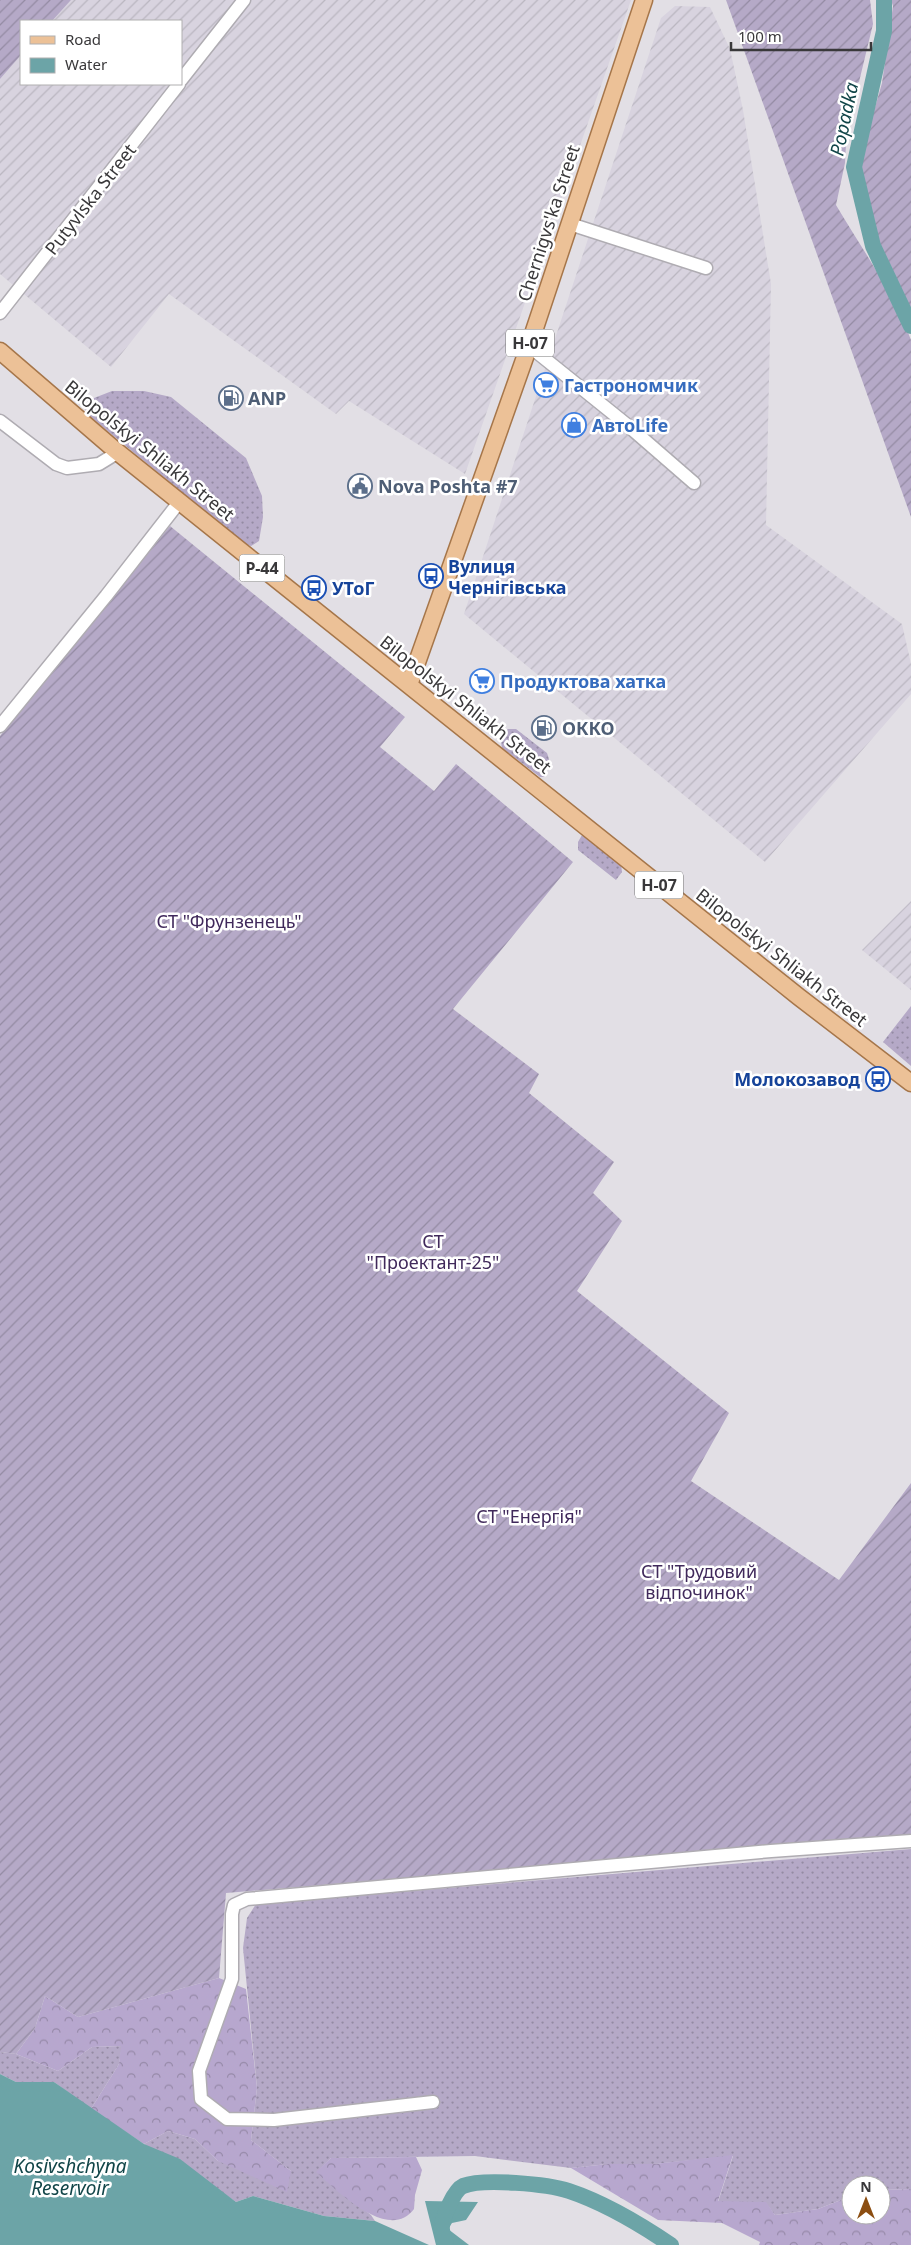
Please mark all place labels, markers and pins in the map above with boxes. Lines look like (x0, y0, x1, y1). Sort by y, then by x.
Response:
supermarket icon: Гастрономчик (533, 372, 559, 398)
place label: Гастрономчик (564, 373, 698, 397)
fuel station icon: ANP (218, 385, 244, 411)
place label: ANP (248, 386, 286, 410)
shop icon: АвтоLife (561, 412, 587, 438)
place label: АвтоLife (592, 413, 668, 437)
public building icon: Nova Poshta #7 (347, 473, 373, 499)
place label: Nova Poshta #7 (378, 474, 518, 498)
place label: Вулиця Чернігівська (448, 554, 567, 599)
bus stop icon: Вулиця Чернігівська (418, 563, 444, 589)
bus stop icon: УТоГ (301, 575, 327, 601)
place label: УТоГ (332, 576, 375, 600)
supermarket icon: Продуктова хатка (469, 668, 495, 694)
place label: Продуктова хатка (500, 669, 666, 693)
fuel station icon: ОККО (531, 715, 557, 741)
place label: ОККО (562, 716, 615, 740)
bus stop icon: Молокозавод (865, 1066, 891, 1092)
place label: Молокозавод (734, 1067, 861, 1091)

